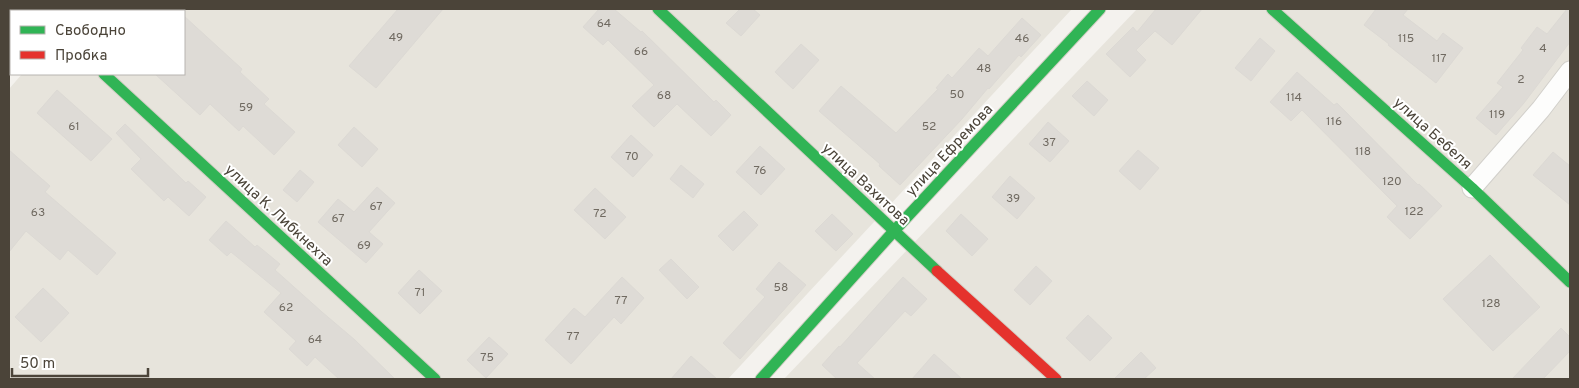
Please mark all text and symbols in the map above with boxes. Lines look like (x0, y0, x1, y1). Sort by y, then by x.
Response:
legend (10, 10, 185, 75)
house number: 64 (597, 16, 611, 32)
text: Свободно (55, 22, 126, 41)
house number: 49 (389, 30, 403, 46)
house number: 46 (1015, 31, 1029, 47)
house number: 115 (1398, 31, 1414, 47)
house number: 4 (1539, 41, 1547, 57)
house number: 66 (634, 44, 648, 60)
text: Пробка (55, 47, 107, 66)
house number: 117 (1431, 51, 1447, 67)
house number: 48 (977, 61, 991, 77)
house number: 2 (1517, 72, 1525, 88)
house number: 50 (949, 87, 965, 103)
house number: 68 (657, 88, 671, 104)
house number: 114 (1286, 90, 1302, 106)
street label: улица Бебеля (1389, 94, 1475, 174)
house number: 59 (239, 100, 253, 116)
street label: улица Ефремова (902, 101, 998, 201)
house number: 119 (1489, 107, 1505, 123)
house number: 116 (1326, 114, 1342, 130)
house number: 61 (68, 119, 80, 135)
house number: 52 (922, 119, 936, 135)
house number: 37 (1042, 135, 1056, 151)
street label: улица Вахитова (817, 140, 913, 231)
house number: 118 (1355, 144, 1371, 160)
house number: 70 (625, 149, 639, 165)
street label: улица К. Либкнехта (220, 161, 336, 271)
house number: 76 (754, 163, 766, 179)
house number: 120 (1382, 174, 1402, 190)
house number: 39 (1006, 191, 1020, 207)
house number: 67 (369, 199, 383, 215)
house number: 122 (1404, 204, 1424, 220)
house number: 63 (31, 205, 45, 221)
house number: 72 (593, 206, 607, 222)
house number: 67 (331, 211, 345, 227)
house number: 69 (357, 238, 371, 254)
house number: 58 (774, 280, 788, 296)
house number: 71 (415, 285, 425, 301)
house number: 77 (615, 293, 627, 309)
house number: 128 (1481, 296, 1501, 312)
house number: 62 (279, 300, 293, 316)
house number: 77 (567, 329, 579, 345)
house number: 64 (308, 332, 322, 348)
scale bar (12, 346, 149, 378)
house number: 75 (480, 350, 494, 366)
text: 50 m (20, 355, 55, 374)

